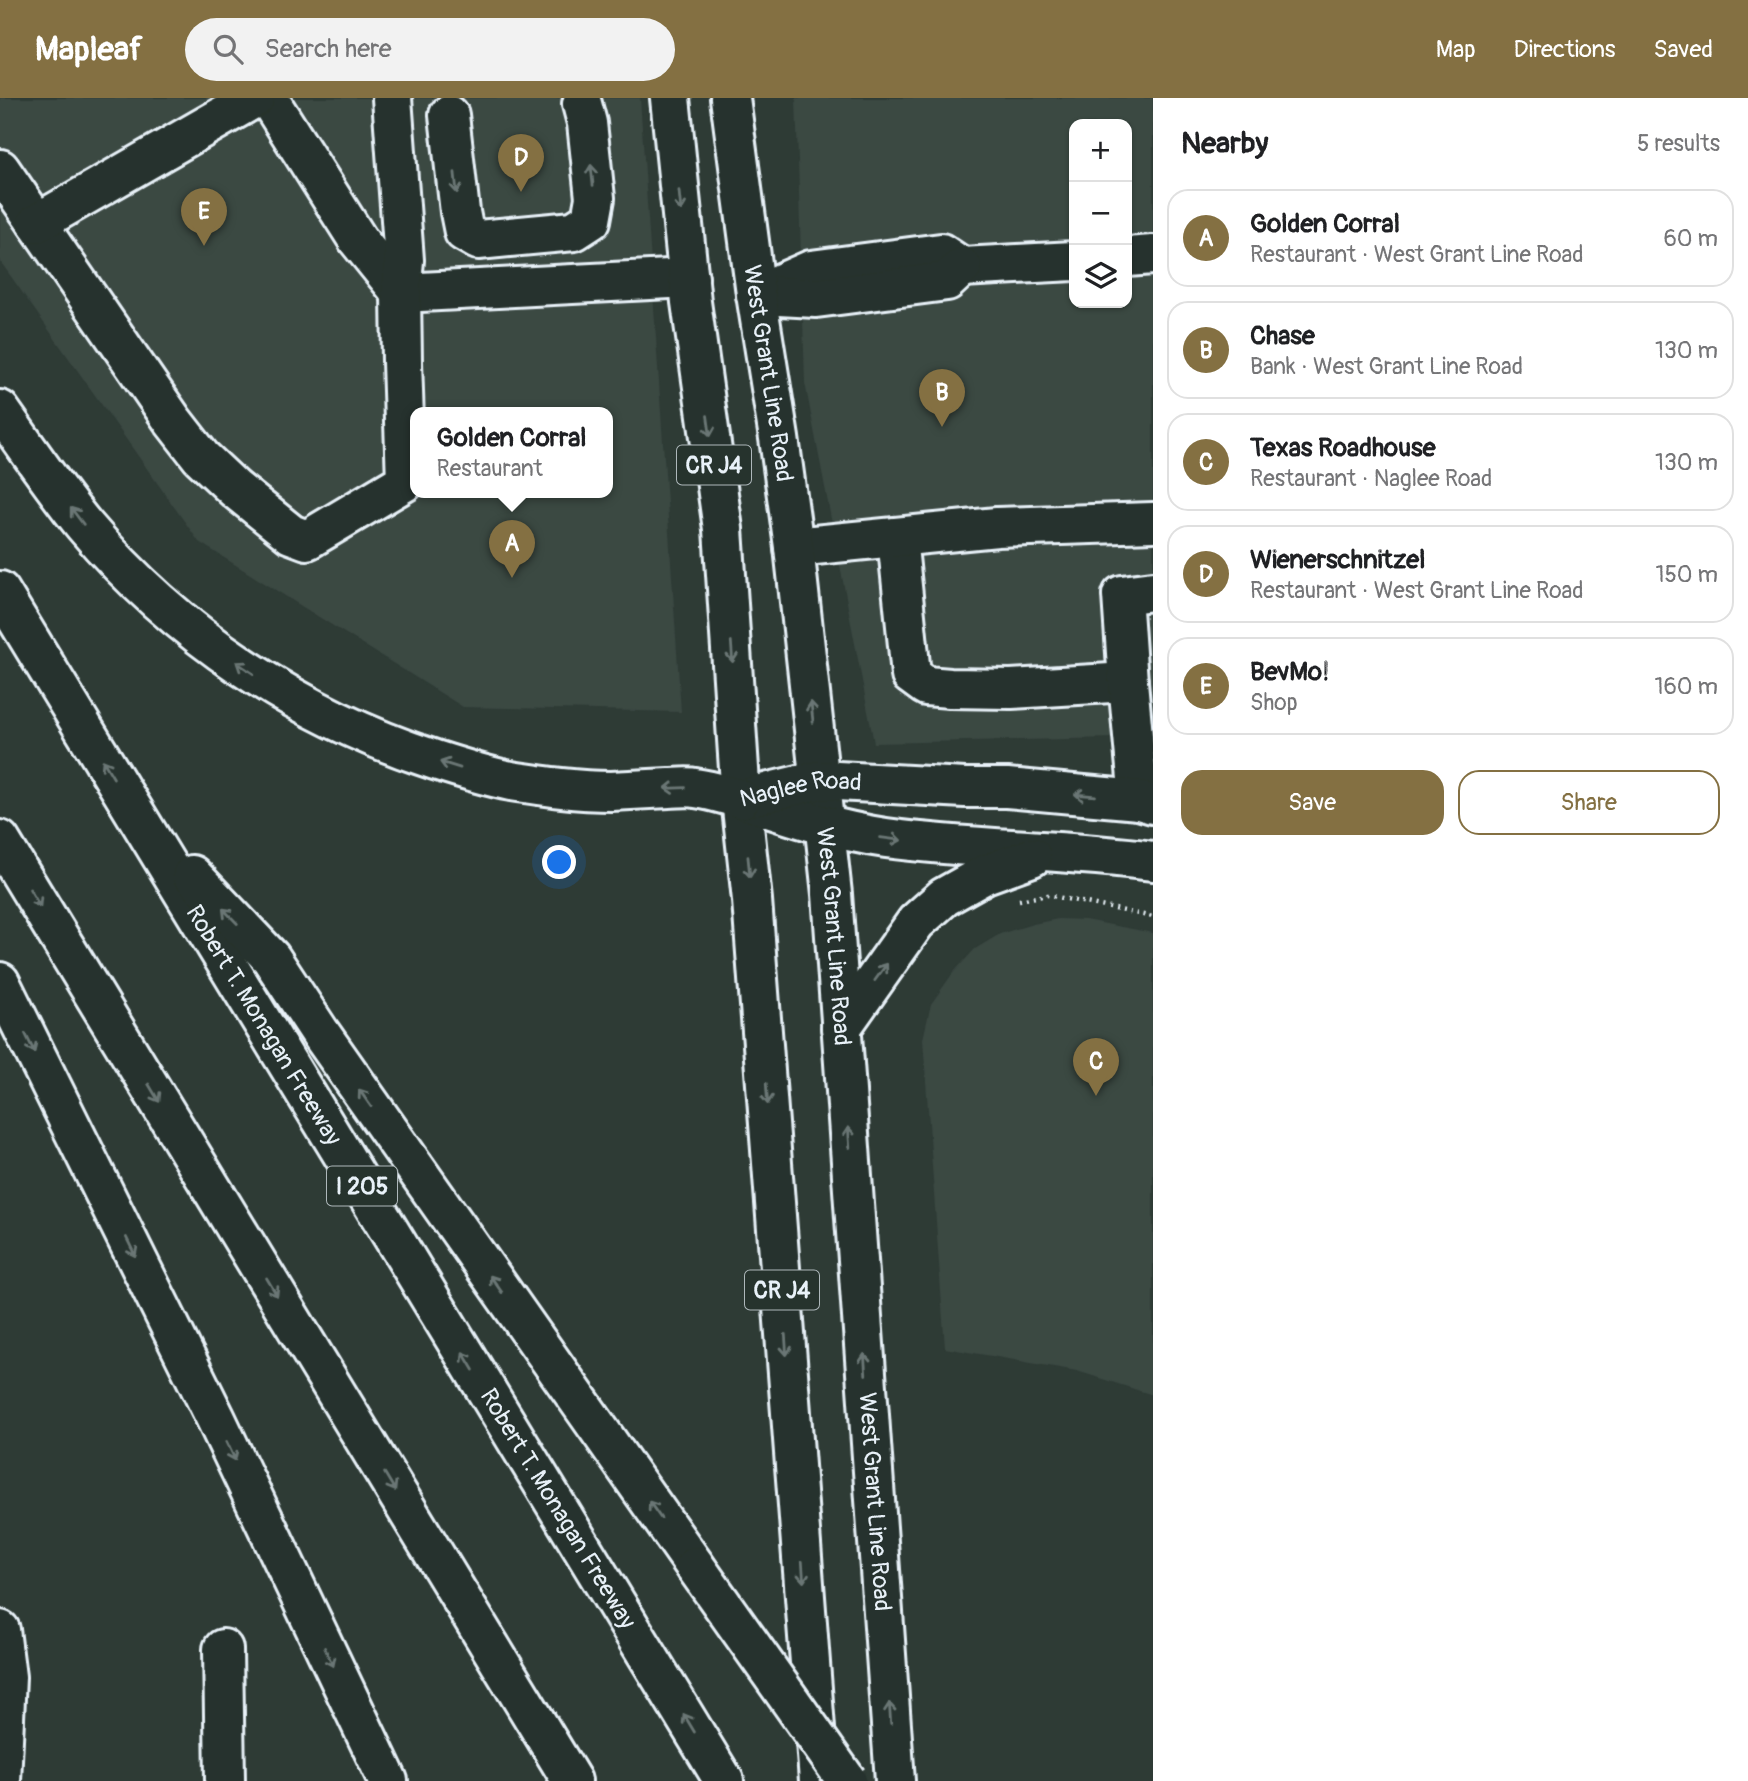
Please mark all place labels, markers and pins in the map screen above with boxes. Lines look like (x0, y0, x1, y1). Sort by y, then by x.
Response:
pin: D (498, 134, 544, 192)
pin: E (181, 188, 227, 246)
pin: B (919, 369, 965, 427)
pin: A (489, 520, 535, 578)
pin: C (1073, 1038, 1119, 1096)

